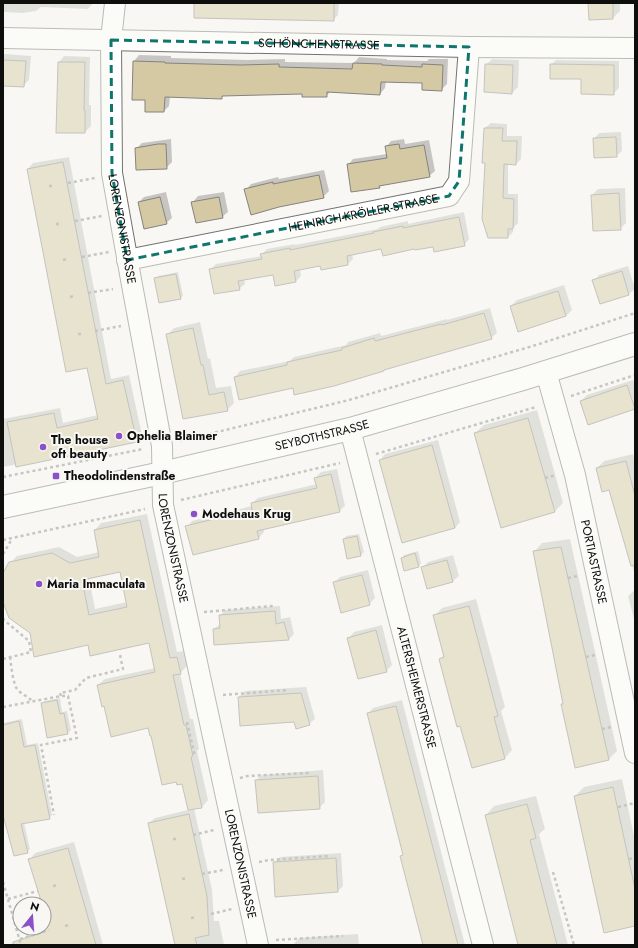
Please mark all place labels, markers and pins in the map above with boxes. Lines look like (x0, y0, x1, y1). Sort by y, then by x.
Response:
place label: Ophelia Blaimer (127, 427, 217, 445)
place label: The house oft beauty (51, 431, 108, 463)
marker: Ophelia Blaimer (114, 431, 124, 441)
marker: The house oft beauty (38, 442, 48, 452)
place label: Theodolindenstraße (64, 467, 176, 485)
marker: Theodolindenstraße (51, 471, 61, 481)
place label: Modehaus Krug (202, 505, 291, 523)
marker: Modehaus Krug (189, 509, 199, 519)
place label: Maria Immaculata (47, 575, 145, 593)
marker: Maria Immaculata (34, 579, 44, 589)

